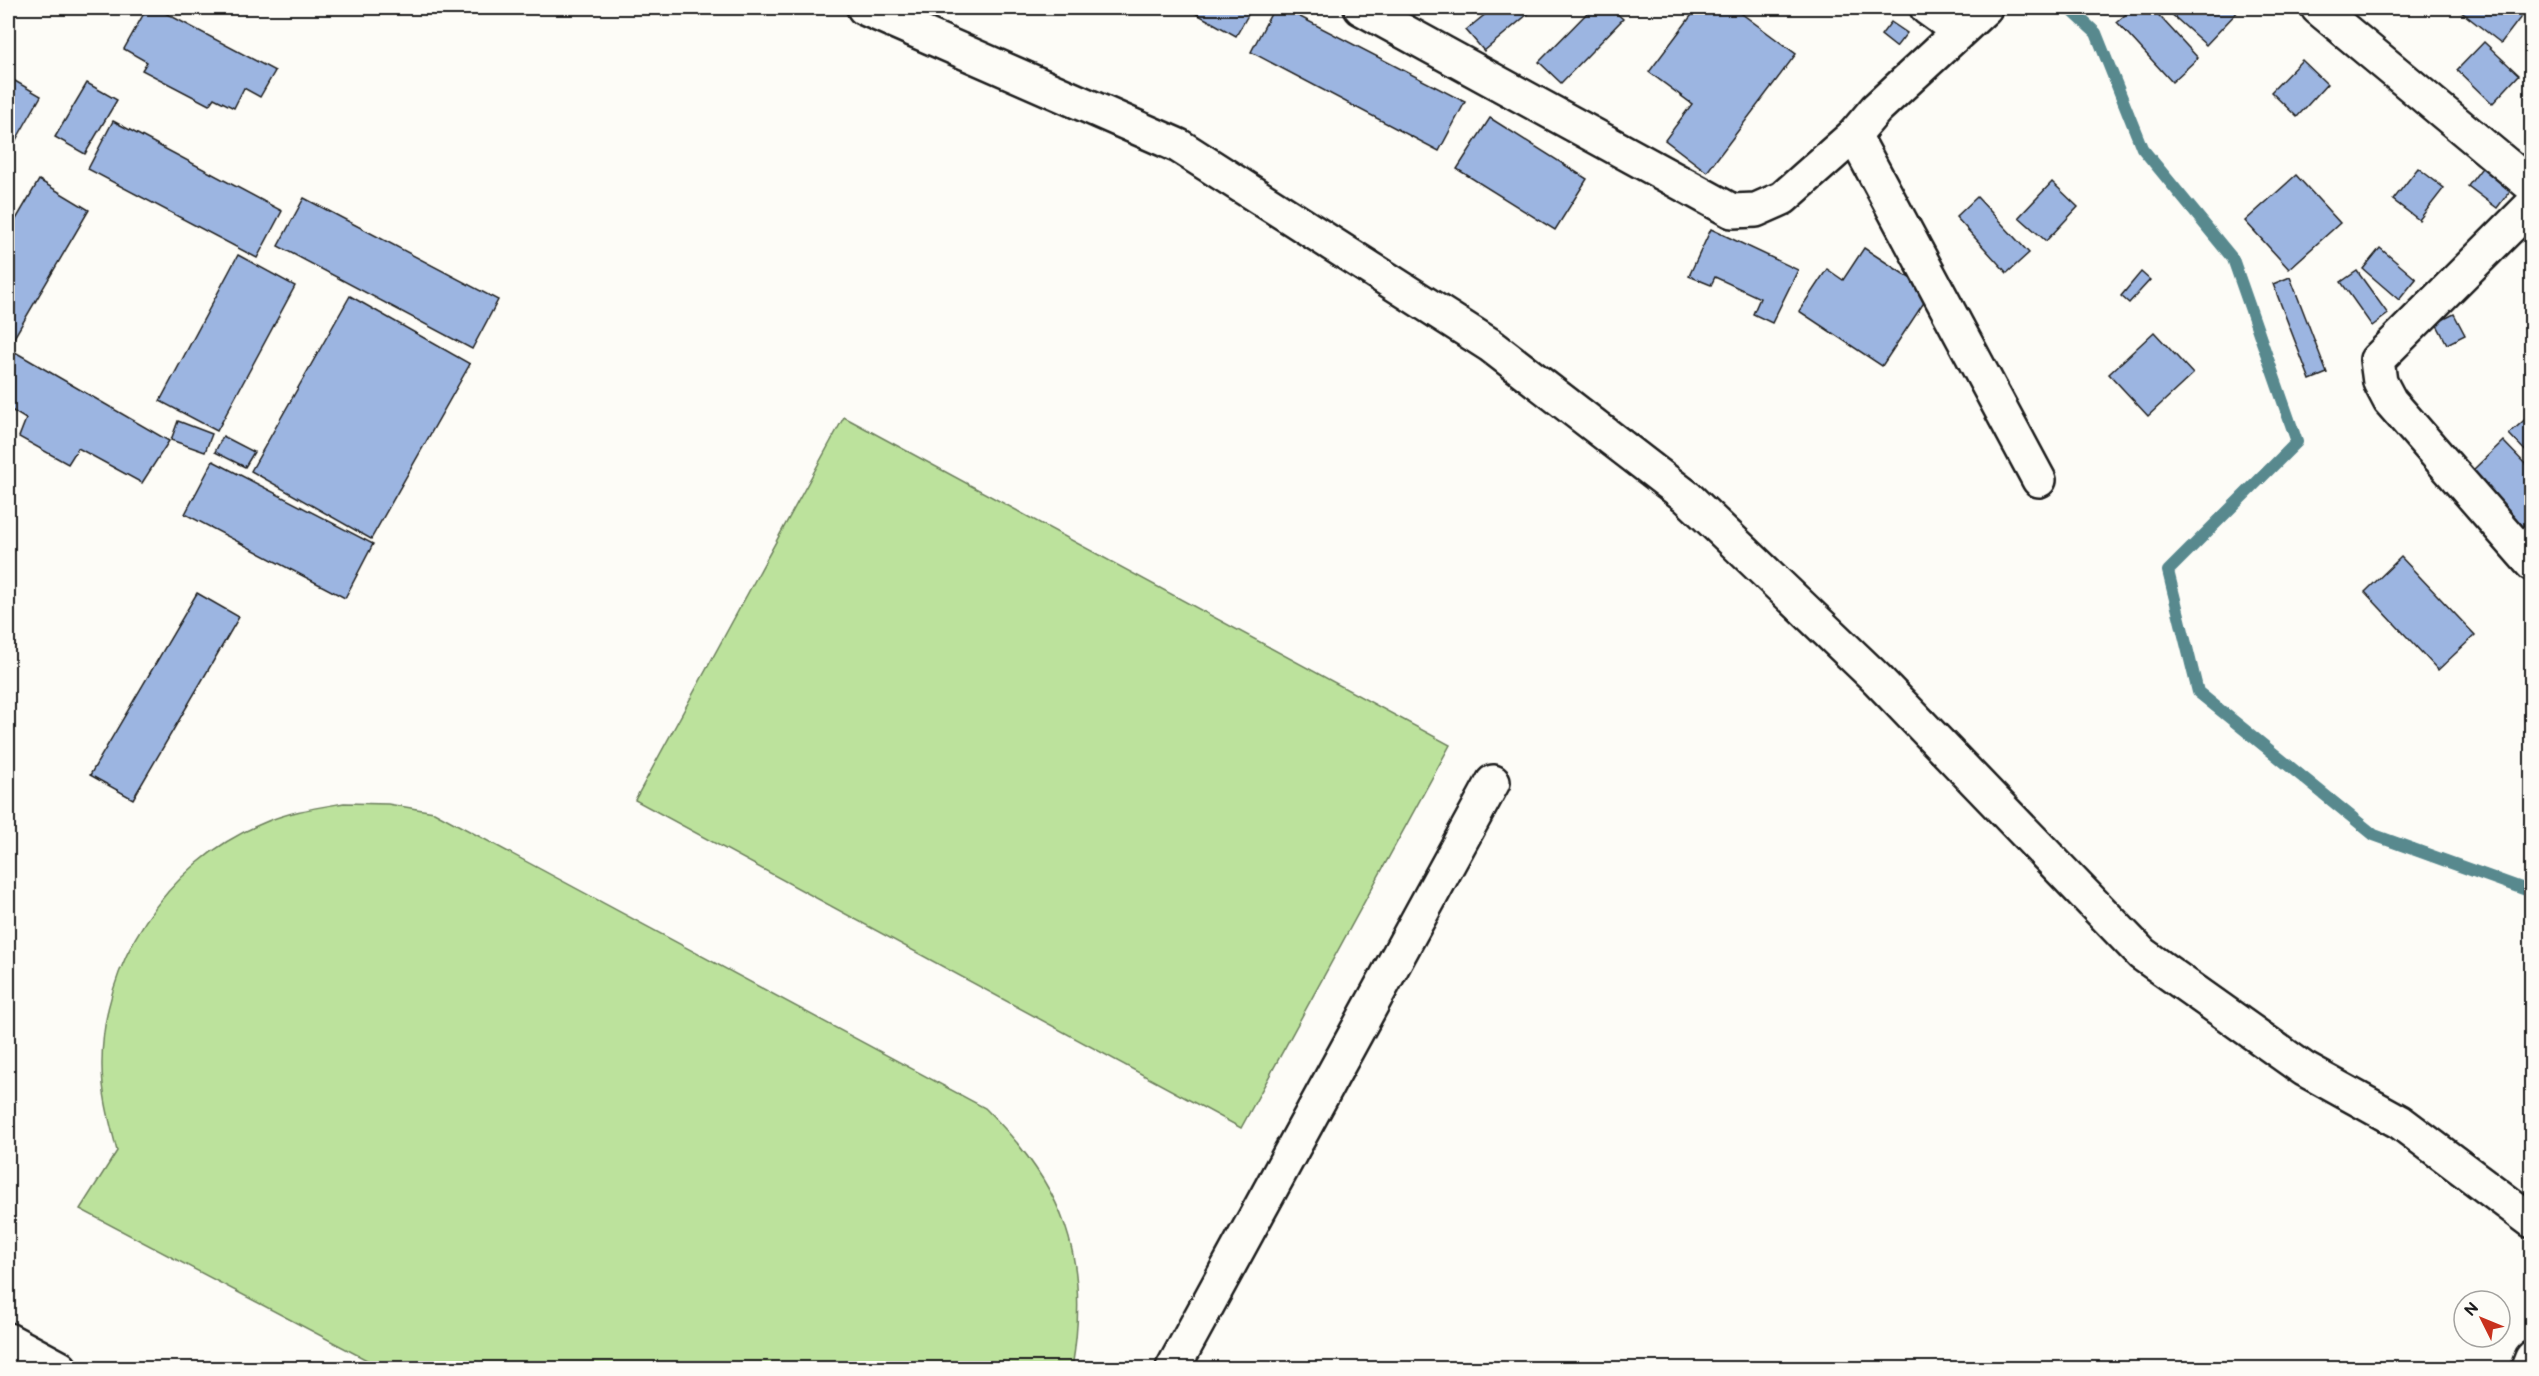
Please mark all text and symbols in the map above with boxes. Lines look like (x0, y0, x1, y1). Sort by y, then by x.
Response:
north arrow (2452, 1289, 2512, 1349)
text: N (2461, 1299, 2483, 1321)

